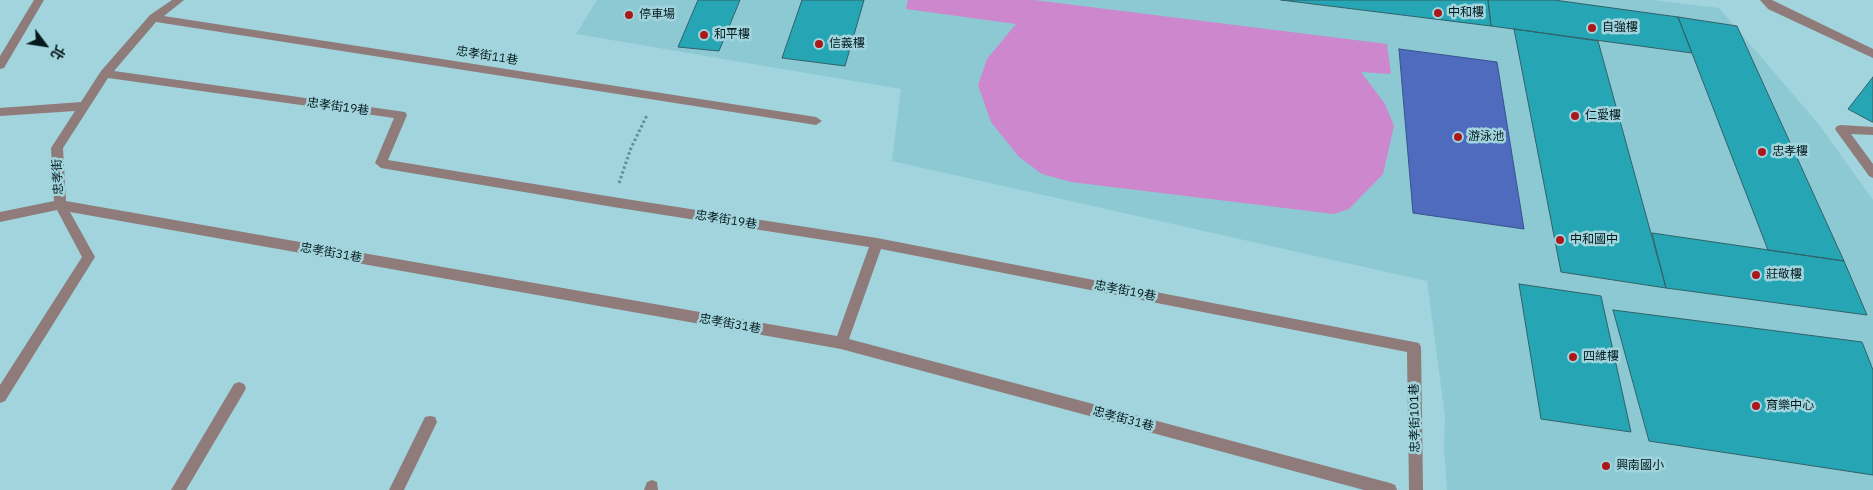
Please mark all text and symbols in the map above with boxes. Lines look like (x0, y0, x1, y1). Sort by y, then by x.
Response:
place label: 中和樓 (1448, 6, 1484, 20)
marker: 中和樓 (1432, 7, 1444, 19)
place label: 停車場 (639, 8, 675, 22)
marker: 停車場 (623, 9, 635, 21)
north arrow (20, 20, 70, 70)
place label: 自強樓 (1602, 21, 1638, 35)
marker: 自強樓 (1586, 22, 1598, 34)
place label: 和平樓 (714, 28, 750, 42)
marker: 和平樓 (698, 29, 710, 41)
place label: 信義樓 (829, 37, 865, 51)
marker: 信義樓 (813, 38, 825, 50)
text: 北 (47, 42, 69, 63)
street label: 忠孝街11巷 (455, 44, 519, 68)
street label: 忠孝街19巷 (306, 96, 370, 118)
place label: 仁愛樓 (1585, 109, 1621, 123)
marker: 仁愛樓 (1569, 110, 1581, 122)
place label: 游泳池 (1468, 130, 1504, 144)
marker: 游泳池 (1452, 131, 1464, 143)
place label: 忠孝樓 (1772, 145, 1808, 159)
marker: 忠孝樓 (1756, 146, 1768, 158)
street label: 忠孝街 (50, 159, 66, 195)
street label: 忠孝街19巷 (694, 208, 758, 232)
place label: 中和國中 (1570, 233, 1618, 247)
marker: 中和國中 (1554, 234, 1566, 246)
street label: 忠孝街31巷 (299, 240, 363, 266)
place label: 莊敬樓 (1766, 268, 1802, 282)
marker: 莊敬樓 (1750, 269, 1762, 281)
street label: 忠孝街19巷 (1093, 278, 1157, 304)
street label: 忠孝街31巷 (698, 311, 762, 337)
place label: 四維樓 (1583, 350, 1619, 364)
marker: 四維樓 (1567, 351, 1579, 363)
street label: 忠孝街101巷 (1407, 383, 1423, 453)
place label: 育樂中心 (1766, 399, 1814, 413)
marker: 育樂中心 (1750, 400, 1762, 412)
street label: 忠孝街31巷 (1091, 404, 1155, 434)
place label: 興南國小 (1616, 459, 1664, 473)
marker: 興南國小 (1600, 460, 1612, 472)

